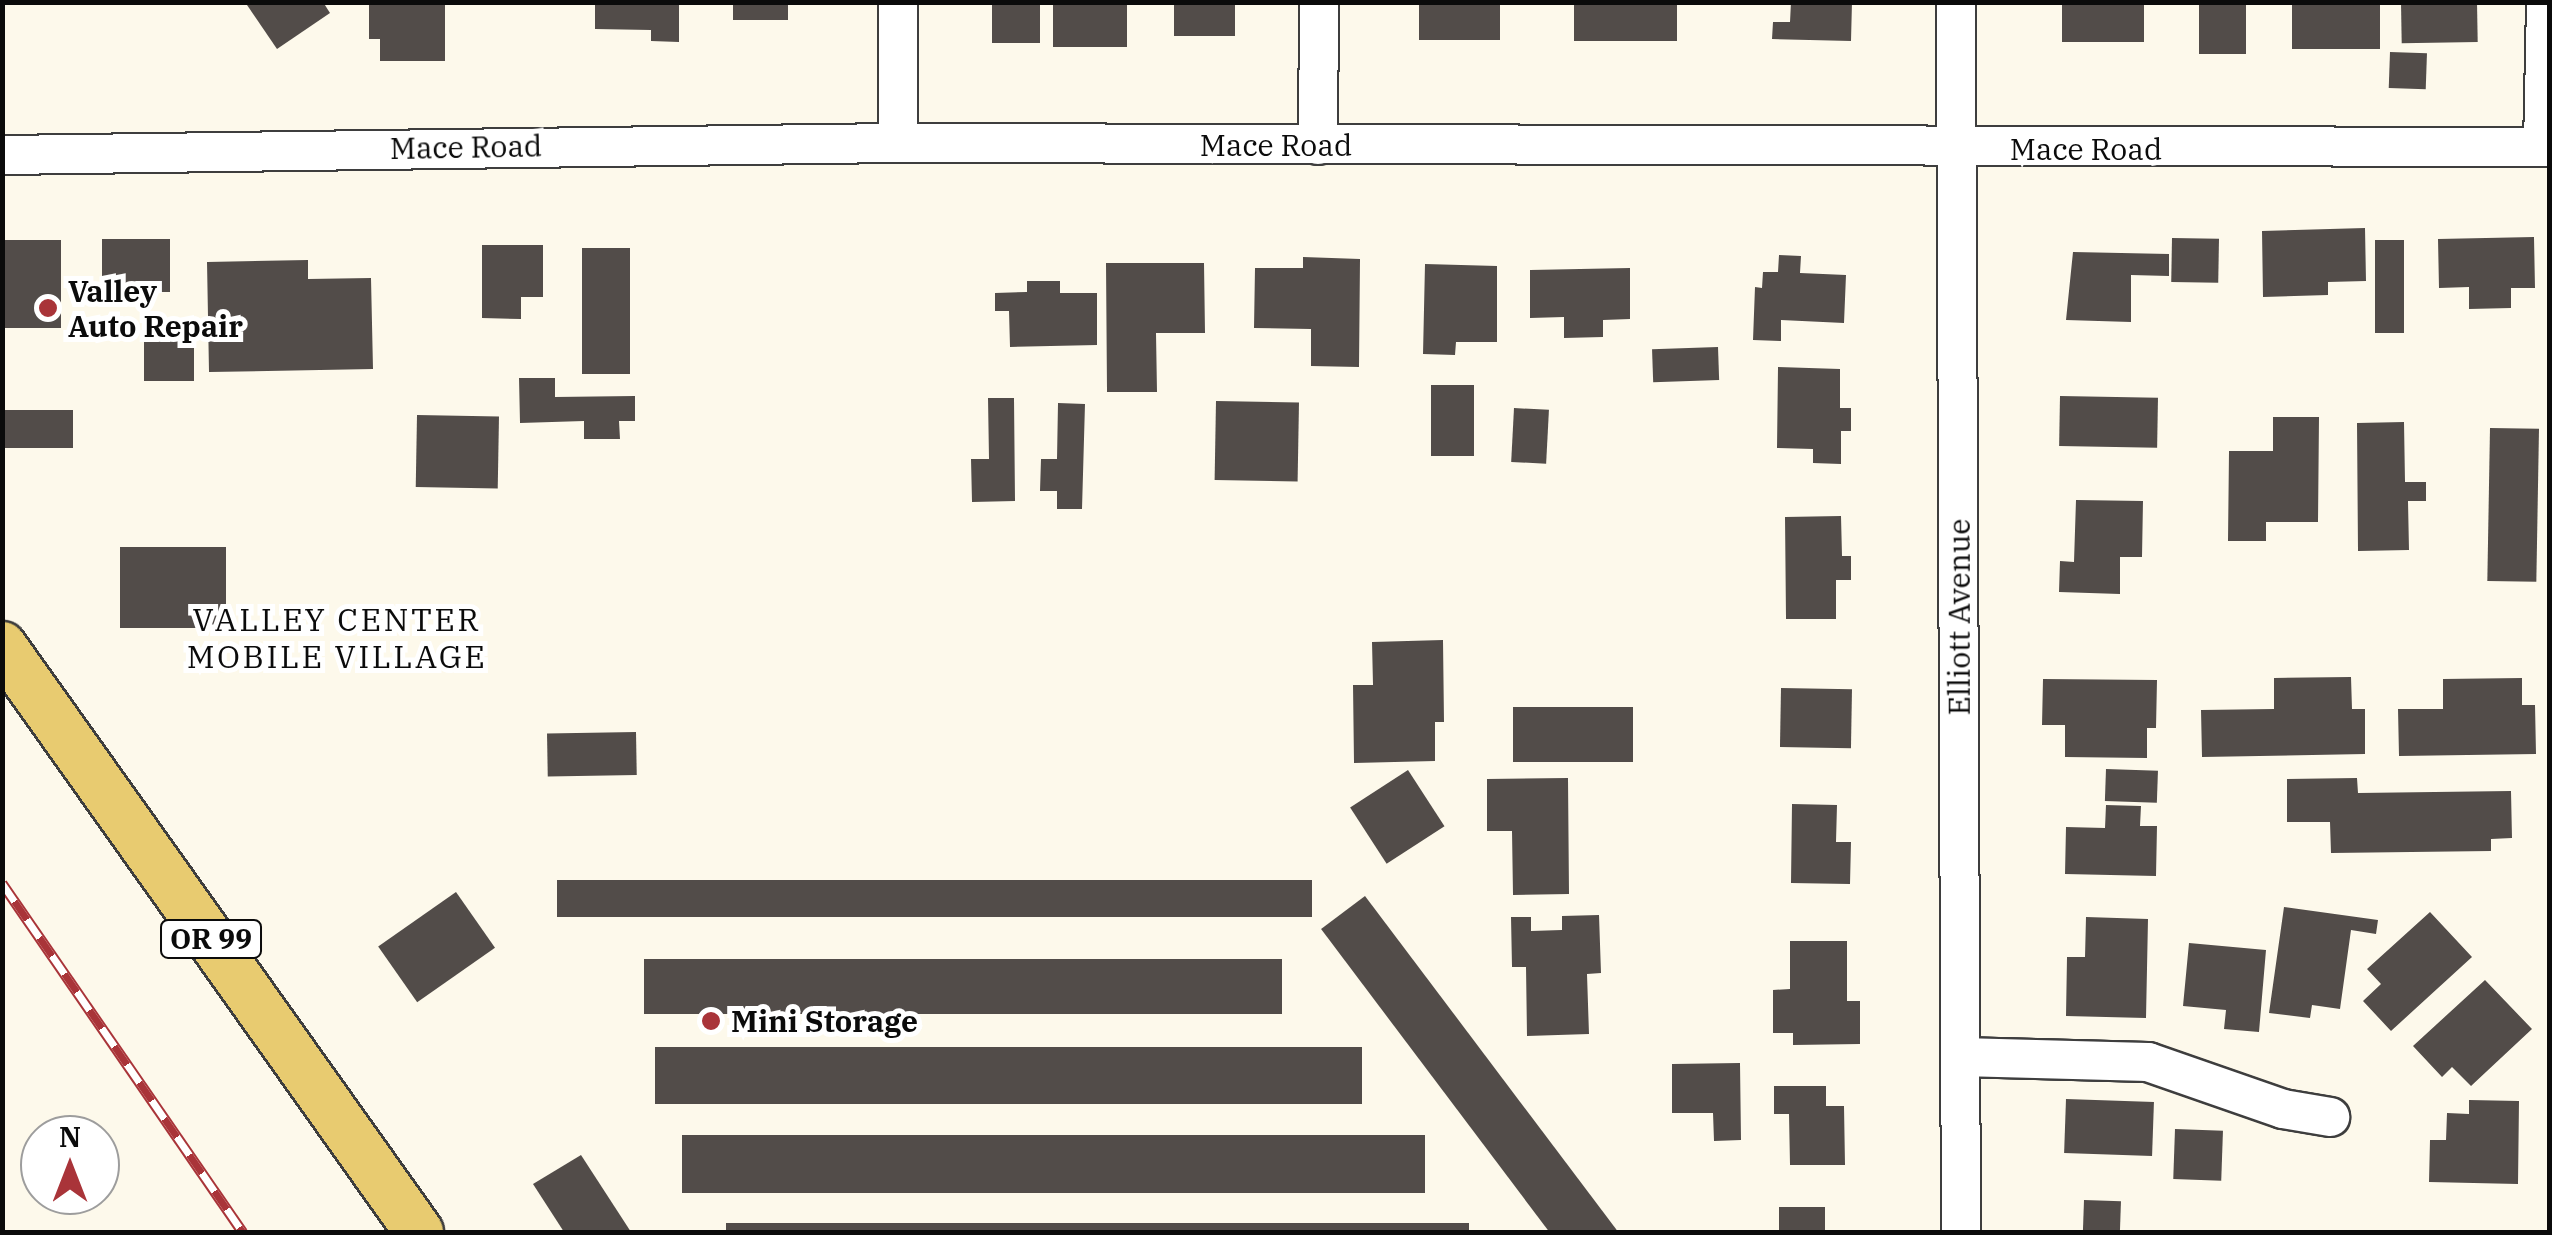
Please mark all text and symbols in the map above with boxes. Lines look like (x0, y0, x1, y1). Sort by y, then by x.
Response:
street label: Mace Road (1200, 127, 1352, 163)
street label: Mace Road (390, 128, 542, 166)
street label: Mace Road (2010, 131, 2162, 167)
place label: Valley Auto Repair (68, 273, 243, 344)
marker: Valley Auto Repair (37, 297, 59, 319)
street label: Elliott Avenue (1941, 519, 1977, 715)
district label: VALLEY CENTER MOBILE VILLAGE (187, 601, 487, 676)
road number: OR 99 (158, 916, 264, 962)
place label: Mini Storage (731, 1003, 918, 1039)
marker: Mini Storage (700, 1010, 722, 1032)
north arrow (20, 1115, 120, 1215)
text: N (59, 1118, 81, 1155)

